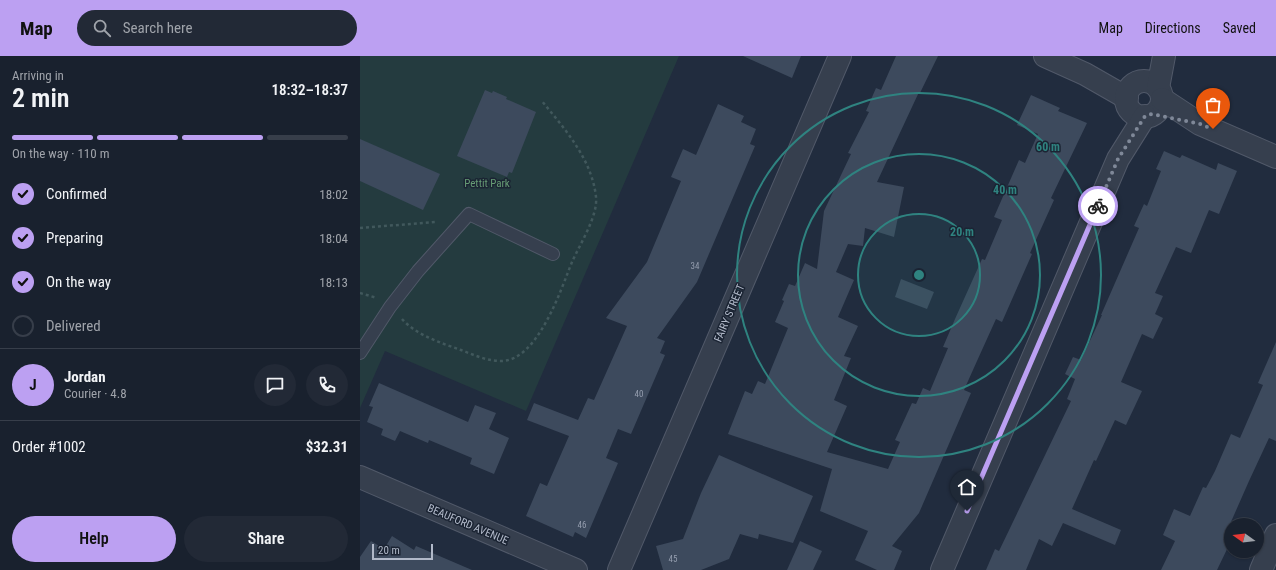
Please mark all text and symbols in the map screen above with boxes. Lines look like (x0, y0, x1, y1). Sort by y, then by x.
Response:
search box (77, 10, 357, 46)
text: Map (20, 17, 53, 40)
icon: search (91, 17, 113, 39)
text: Search here (123, 19, 193, 37)
text: Map (1099, 20, 1123, 36)
text: Directions (1145, 20, 1201, 36)
text: Saved (1223, 20, 1256, 36)
text: Arriving in (12, 68, 64, 83)
text: 18:32–18:37 (271, 81, 348, 99)
text: 2 min (12, 83, 70, 113)
pin (1196, 88, 1230, 129)
icon: bag (1202, 94, 1224, 116)
text: 60 m (1036, 140, 1060, 154)
text: On the way · 110 m (12, 146, 109, 161)
park label: Pettit Park (464, 177, 510, 190)
icon: check (12, 183, 34, 205)
text: 40 m (993, 183, 1017, 197)
text: Confirmed (46, 185, 107, 203)
courier (1078, 186, 1118, 226)
text: 18:02 (319, 187, 348, 202)
icon: bike (1087, 195, 1109, 217)
text: 20 m (950, 225, 974, 239)
icon: check (12, 227, 34, 249)
text: Preparing (46, 229, 103, 247)
text: 18:04 (319, 231, 348, 246)
house number: 34 (691, 261, 700, 271)
centre of rings (912, 268, 926, 282)
icon: check (12, 271, 34, 293)
text: On the way (46, 273, 111, 291)
text: 18:13 (319, 275, 348, 290)
street label: FAIRY STREET (711, 282, 748, 344)
text: Delivered (46, 317, 101, 335)
button: chat (254, 364, 296, 406)
button: phone (306, 364, 348, 406)
text: Jordan (64, 368, 106, 386)
text: J (29, 376, 37, 394)
text: Courier · 4.8 (64, 386, 127, 401)
house number: 40 (635, 389, 643, 399)
text: Order #1002 (12, 438, 86, 456)
text: $32.31 (306, 438, 348, 456)
pin (950, 470, 984, 511)
icon: home (956, 476, 978, 498)
street label: BEAUFORD AVENUE (425, 502, 511, 548)
button: Help (12, 516, 176, 562)
button: Share (184, 516, 348, 562)
north arrow (1224, 518, 1264, 558)
map controls (1224, 518, 1264, 558)
house number: 46 (578, 520, 586, 530)
scale bar (372, 542, 433, 561)
text: 20 m (378, 544, 400, 557)
house number: 45 (669, 554, 678, 564)

